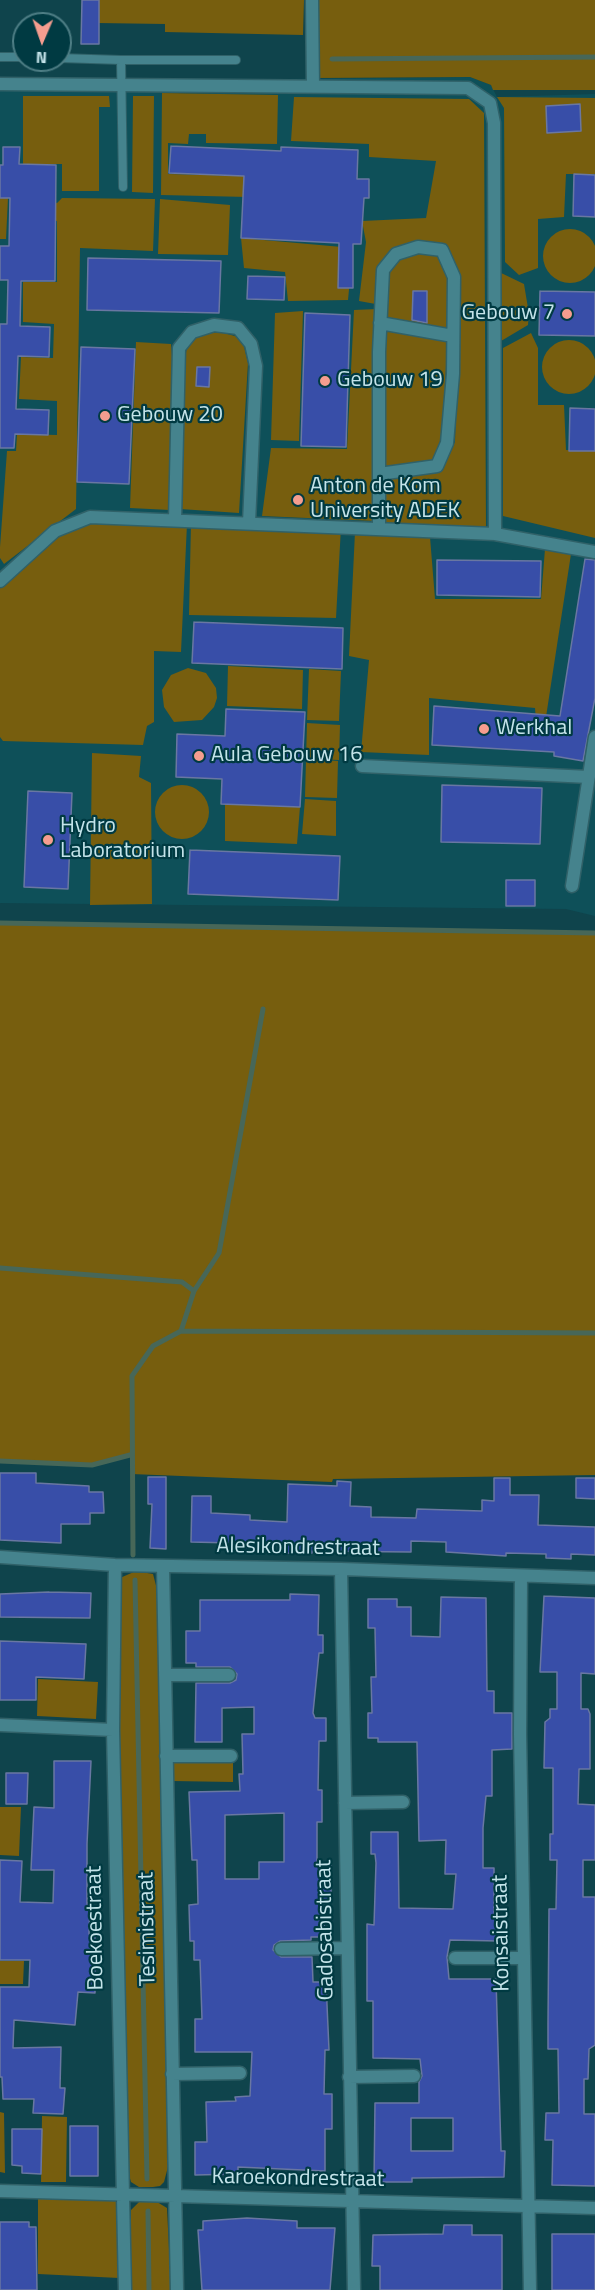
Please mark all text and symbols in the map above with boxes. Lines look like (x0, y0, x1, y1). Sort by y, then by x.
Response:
north arrow (12, 12, 72, 72)
text: N (35, 46, 47, 70)
place label: Gebouw 7 (462, 301, 555, 327)
marker: Gebouw 7 (560, 307, 574, 321)
place label: Gebouw 19 (337, 368, 443, 394)
marker: Gebouw 19 (318, 374, 332, 388)
place label: Gebouw 20 (117, 403, 223, 429)
marker: Gebouw 20 (98, 409, 112, 423)
place label: Anton de Kom University ADEK (310, 474, 460, 526)
marker: Anton de Kom University ADEK (291, 493, 305, 507)
place label: Werkhal (496, 716, 572, 742)
marker: Werkhal (477, 722, 491, 736)
place label: Aula Gebouw 16 (211, 743, 363, 769)
marker: Aula Gebouw 16 (192, 749, 206, 763)
place label: Hydro Laboratorium (60, 814, 185, 866)
marker: Hydro Laboratorium (41, 833, 55, 847)
street label: Alesikondrestraat (216, 1533, 380, 1563)
street label: Gadosabistraat (312, 1859, 340, 2001)
street label: Boekoestraat (82, 1865, 110, 1991)
street label: Tesimistraat (134, 1872, 162, 1986)
street label: Konsaistraat (488, 1874, 516, 1992)
street label: Karoekondrestraat (211, 2164, 385, 2194)

